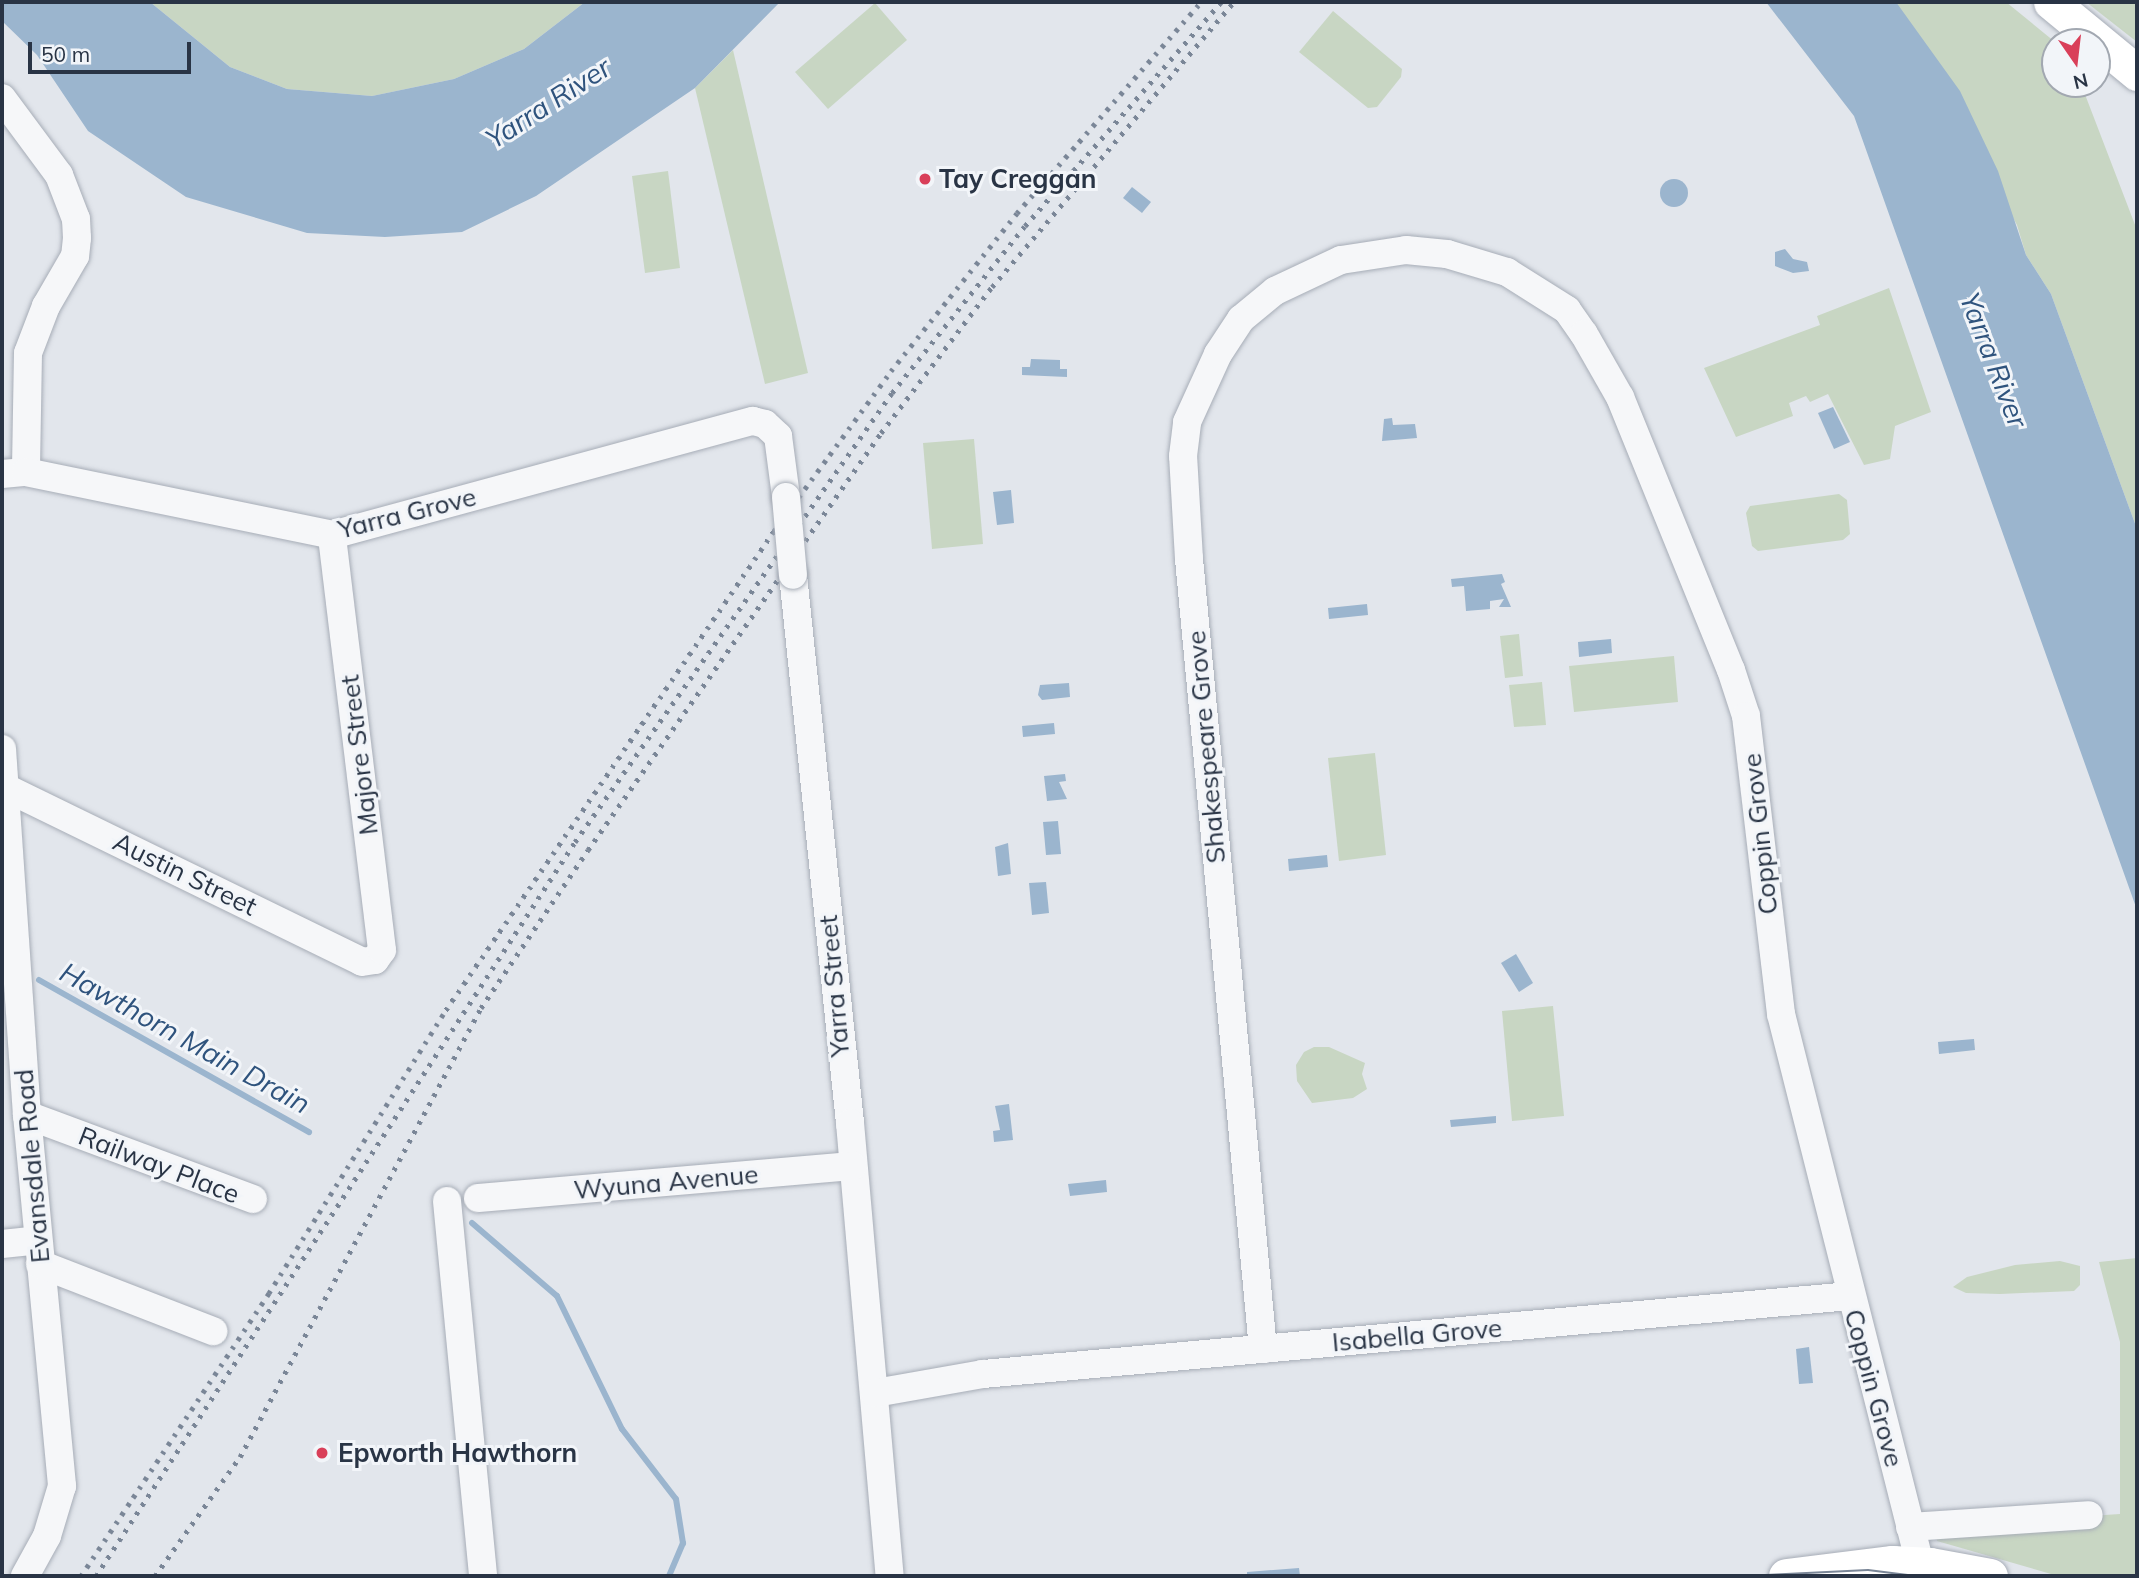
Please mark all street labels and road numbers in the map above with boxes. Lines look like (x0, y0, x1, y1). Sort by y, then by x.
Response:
street label: Yarra Grove (335, 481, 479, 545)
street label: Shakespeare Grove (1180, 629, 1232, 865)
street label: Majore Street (334, 673, 384, 837)
street label: Coppin Grove (1736, 752, 1784, 916)
street label: Austin Street (108, 826, 262, 922)
street label: Yarra Street (812, 914, 856, 1058)
street label: Evansdale Road (8, 1068, 56, 1264)
street label: Railway Place (74, 1120, 244, 1210)
street label: Wyuna Avenue (572, 1158, 760, 1206)
street label: Coppin Grove (1838, 1306, 1910, 1470)
street label: Isabella Grove (1331, 1312, 1503, 1358)

